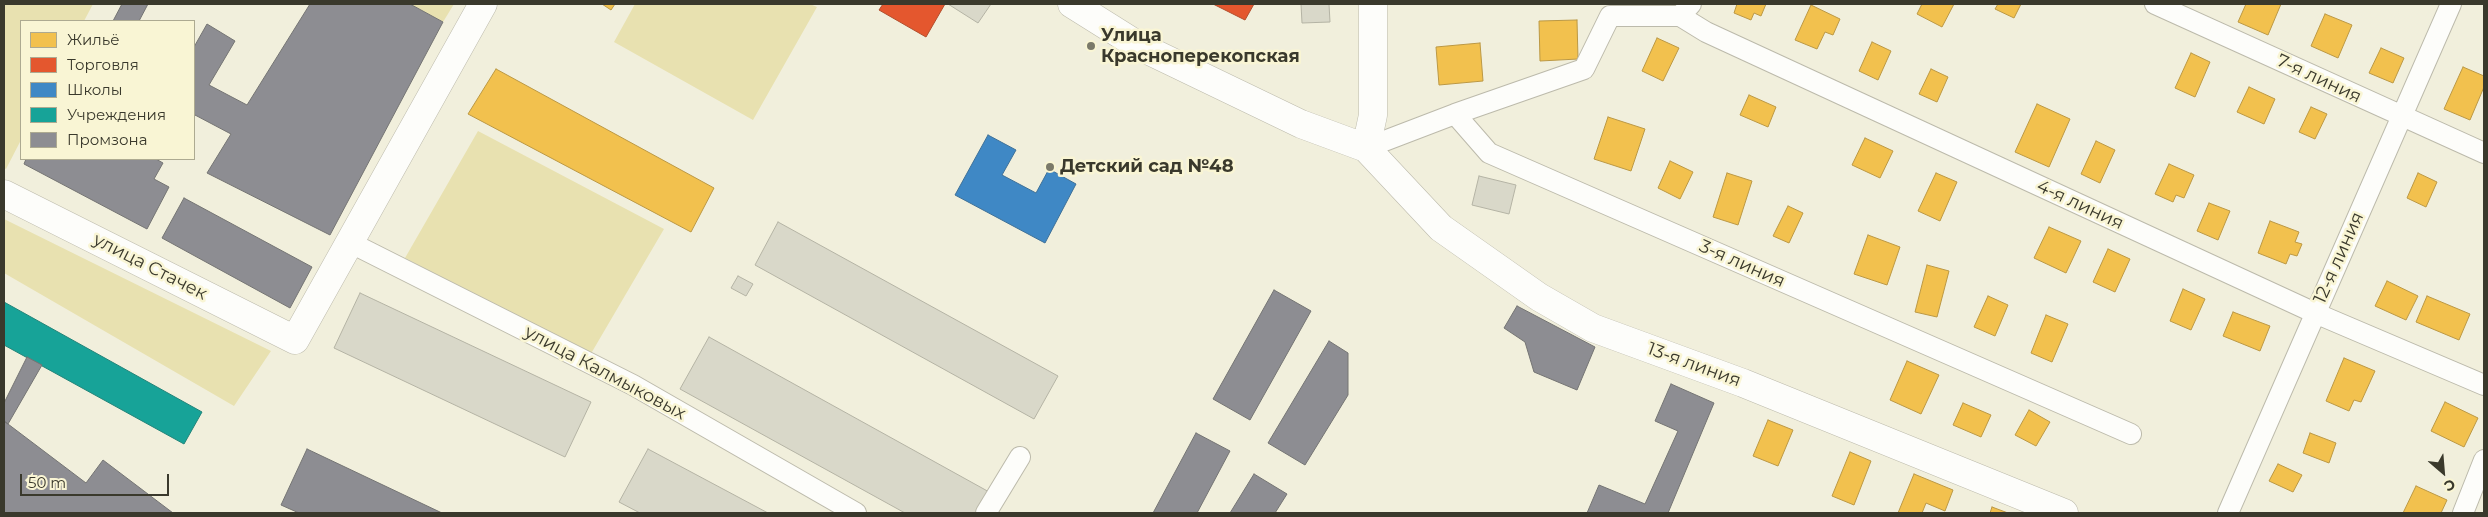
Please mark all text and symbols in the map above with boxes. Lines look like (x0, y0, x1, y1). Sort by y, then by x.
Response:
legend (20, 20, 195, 160)
place label: Улица Красноперекопская (1101, 25, 1300, 68)
text: Жильё (67, 30, 120, 49)
marker: Улица Красноперекопская (1085, 40, 1097, 52)
street label: 7-я линия (2273, 50, 2365, 108)
text: Торговля (67, 55, 139, 74)
text: Школы (67, 80, 123, 99)
text: Учреждения (67, 105, 166, 124)
text: Промзона (67, 130, 147, 149)
place label: Детский сад №48 (1060, 156, 1234, 178)
marker: Детский сад №48 (1044, 161, 1056, 173)
street label: 4-я линия (2033, 175, 2127, 235)
street label: 12-я линия (2309, 209, 2369, 307)
street label: улица Стачек (89, 229, 211, 305)
street label: 3-я линия (1696, 236, 1788, 292)
street label: улица Калмыковых (521, 321, 689, 425)
street label: 13-я линия (1644, 338, 1744, 392)
north arrow (2418, 447, 2468, 497)
scale bar (22, 464, 171, 496)
text: 50 m (28, 473, 66, 492)
text: С (2441, 475, 2458, 496)

